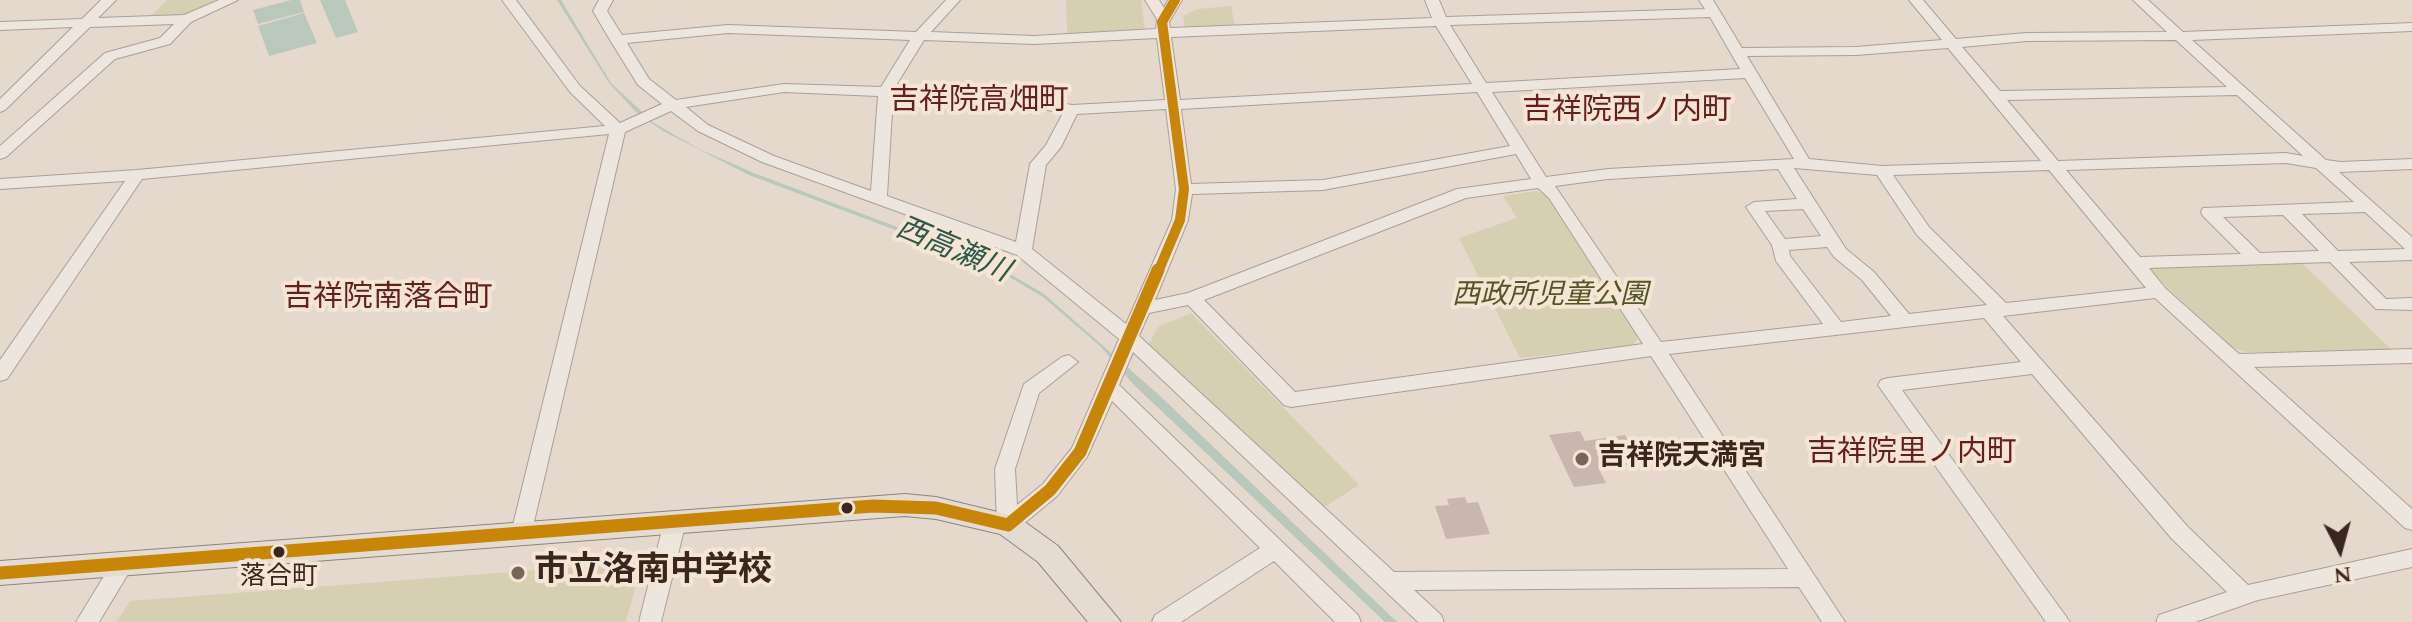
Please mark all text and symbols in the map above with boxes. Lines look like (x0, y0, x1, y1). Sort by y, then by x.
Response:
district label: 吉祥院高畑町 (889, 85, 1069, 121)
district label: 吉祥院西ノ内町 (1522, 95, 1732, 131)
water label: 西高瀬川 (890, 212, 1014, 292)
park label: 西政所児童公園 (1452, 281, 1648, 315)
district label: 吉祥院南落合町 (283, 282, 493, 318)
district label: 吉祥院里ノ内町 (1807, 437, 2017, 473)
place label: 吉祥院天満宮 (1598, 442, 1766, 476)
marker: 吉祥院天満宮 (1573, 450, 1591, 468)
unlabelled marker (839, 500, 855, 516)
north arrow (2300, 510, 2380, 590)
marker: 落合町 (271, 544, 287, 560)
place label: 市立洛南中学校 (534, 553, 772, 593)
text: N (2332, 557, 2353, 592)
place label: 落合町 (240, 563, 318, 595)
marker: 市立洛南中学校 (509, 564, 527, 582)

